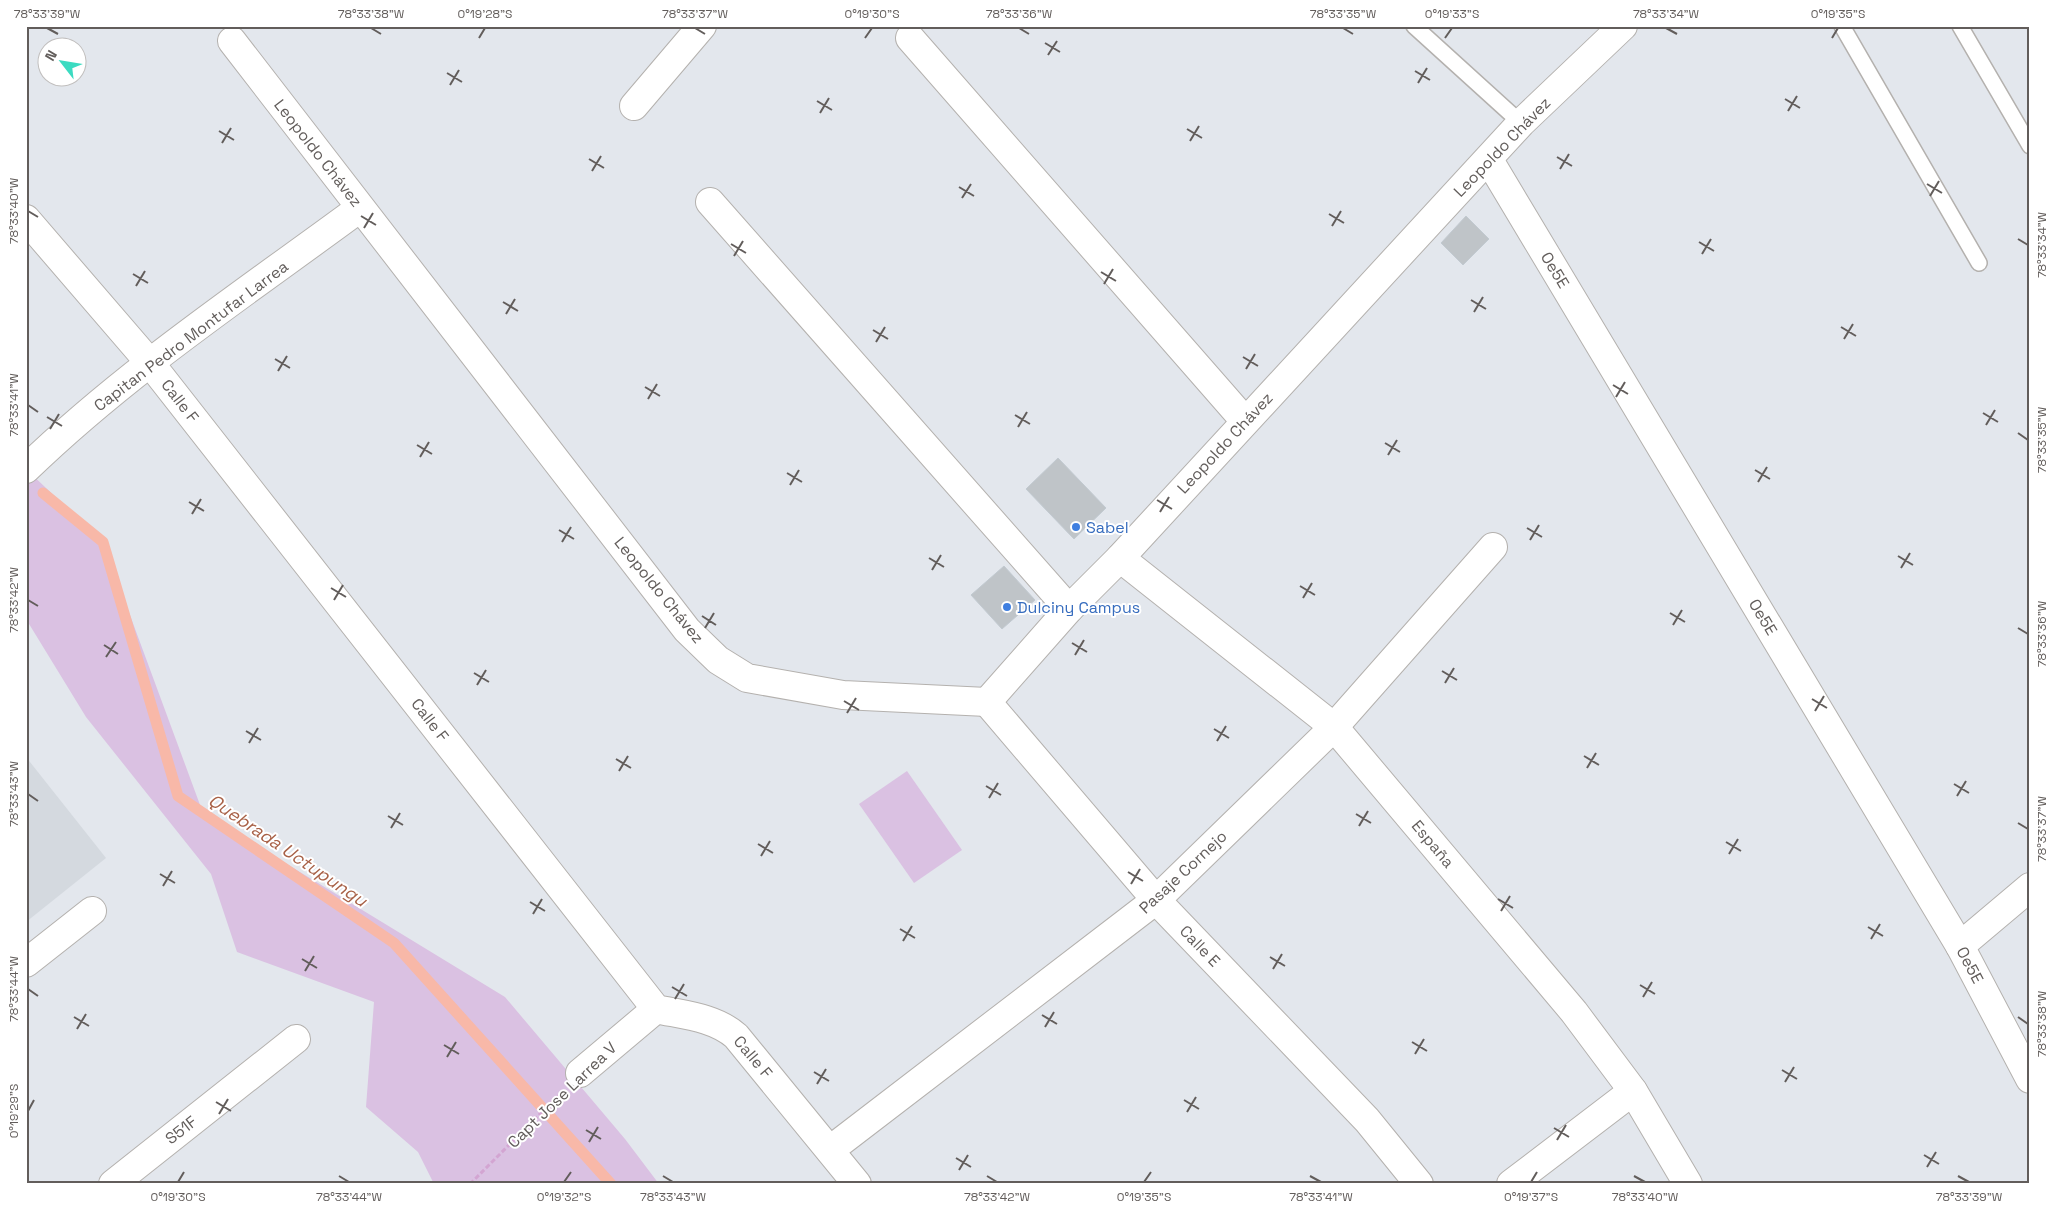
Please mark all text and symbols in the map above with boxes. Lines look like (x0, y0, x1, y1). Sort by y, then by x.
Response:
text: 78°33'39"W (14, 6, 81, 22)
text: 78°33'38"W (338, 6, 405, 22)
text: 0°19'28"S (458, 6, 512, 22)
text: 78°33'37"W (662, 6, 728, 22)
text: 0°19'30"S (844, 6, 900, 22)
text: 78°33'36"W (986, 6, 1053, 22)
text: 78°33'35"W (1310, 6, 1377, 22)
text: 0°19'33"S (1425, 6, 1479, 22)
text: 78°33'34"W (1633, 6, 1700, 22)
text: 0°19'35"S (1811, 6, 1865, 22)
north arrow (38, 38, 88, 88)
text: N (41, 47, 61, 64)
street label: Leopoldo Chávez (1449, 93, 1555, 201)
street label: Leopoldo Chávez (269, 95, 367, 211)
text: 78°33'40"W (6, 177, 22, 244)
text: 78°33'34"W (2034, 211, 2050, 278)
street label: Oe5E (1536, 248, 1574, 292)
street label: Capitan Pedro Montufar Larrea (90, 256, 292, 416)
text: 78°33'41"W (6, 373, 22, 437)
street label: Calle F (156, 375, 204, 427)
street label: Leopoldo Chávez (1173, 388, 1277, 498)
text: 78°33'35"W (2034, 406, 2050, 473)
place label: Sabel (1086, 517, 1129, 538)
marker: Sabel (1070, 521, 1082, 533)
street label: Leopoldo Chávez (610, 532, 708, 648)
text: 78°33'42"W (6, 566, 22, 633)
street label: Oe5E (1744, 595, 1782, 639)
place label: Dulciny Campus (1017, 597, 1140, 618)
text: 78°33'36"W (2034, 600, 2050, 667)
marker: Dulciny Campus (1001, 601, 1013, 613)
street label: Calle F (406, 694, 454, 746)
text: 78°33'43"W (6, 760, 22, 827)
water label: Quebrada Uctupungu (204, 788, 372, 912)
text: 78°33'37"W (2034, 796, 2050, 862)
street label: España (1407, 816, 1459, 872)
street label: Pasaje Cornejo (1135, 826, 1231, 918)
street label: Calle E (1175, 921, 1225, 971)
street label: Oe5E (1952, 943, 1988, 987)
text: 78°33'44"W (6, 956, 22, 1022)
text: 78°33'38"W (2034, 990, 2050, 1057)
street label: Calle F (729, 1031, 777, 1083)
street label: Capt Jose Larrea V (503, 1037, 621, 1153)
text: 0°19'29"S (6, 1084, 22, 1138)
street label: S51F (161, 1111, 201, 1149)
text: 0°19'30"S (150, 1189, 206, 1205)
text: 78°33'44"W (316, 1189, 382, 1205)
text: 0°19'32"S (537, 1189, 591, 1205)
text: 78°33'43"W (640, 1189, 707, 1205)
text: 78°33'42"W (964, 1189, 1031, 1205)
text: 0°19'35"S (1117, 1189, 1171, 1205)
text: 78°33'41"W (1289, 1189, 1353, 1205)
text: 0°19'37"S (1504, 1189, 1558, 1205)
text: 78°33'40"W (1612, 1189, 1679, 1205)
text: 78°33'39"W (1936, 1189, 2003, 1205)

